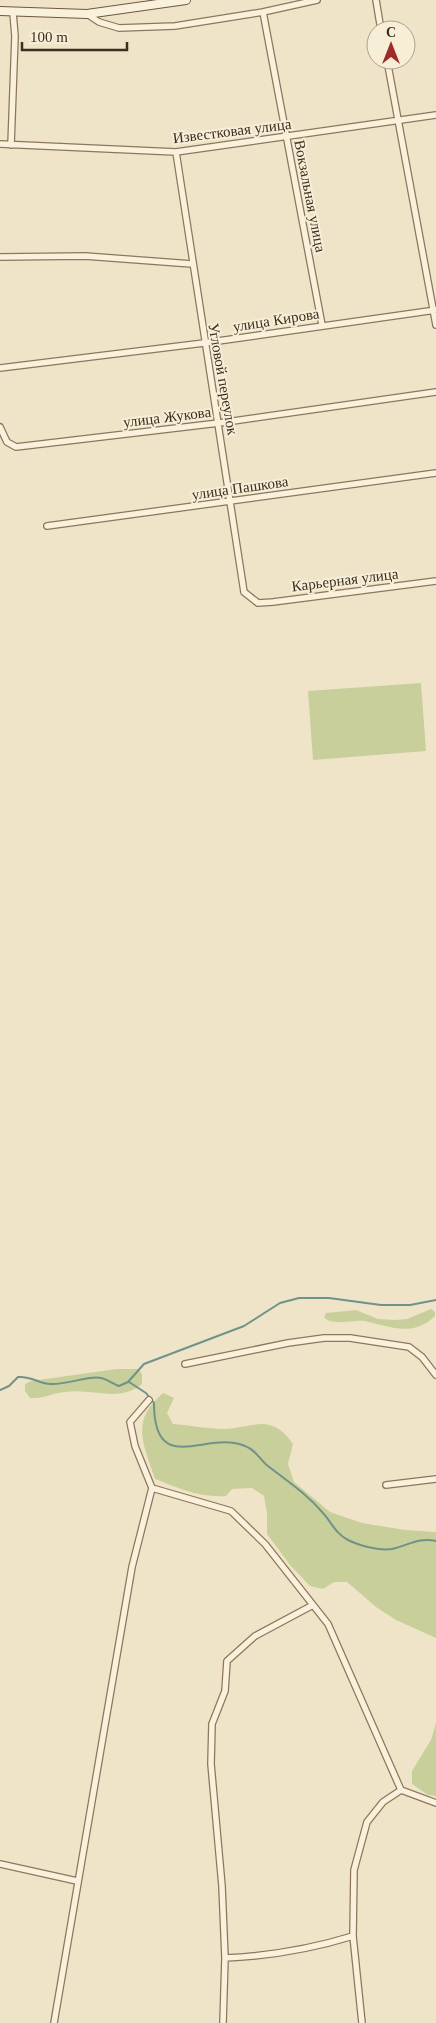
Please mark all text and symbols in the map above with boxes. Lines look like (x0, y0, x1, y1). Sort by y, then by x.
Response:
scale bar (22, 20, 128, 52)
north arrow (366, 20, 416, 70)
text: С (386, 25, 396, 40)
text: 100 m (30, 29, 68, 45)
street label: Известковая улица (172, 116, 292, 146)
street label: Вокзальная улица (291, 139, 329, 254)
street label: улица Кирова (232, 305, 321, 335)
street label: Угловой переулок (205, 322, 241, 437)
street label: улица Жукова (122, 404, 212, 430)
street label: улица Пашкова (191, 473, 290, 503)
street label: Карьерная улица (291, 565, 400, 594)

